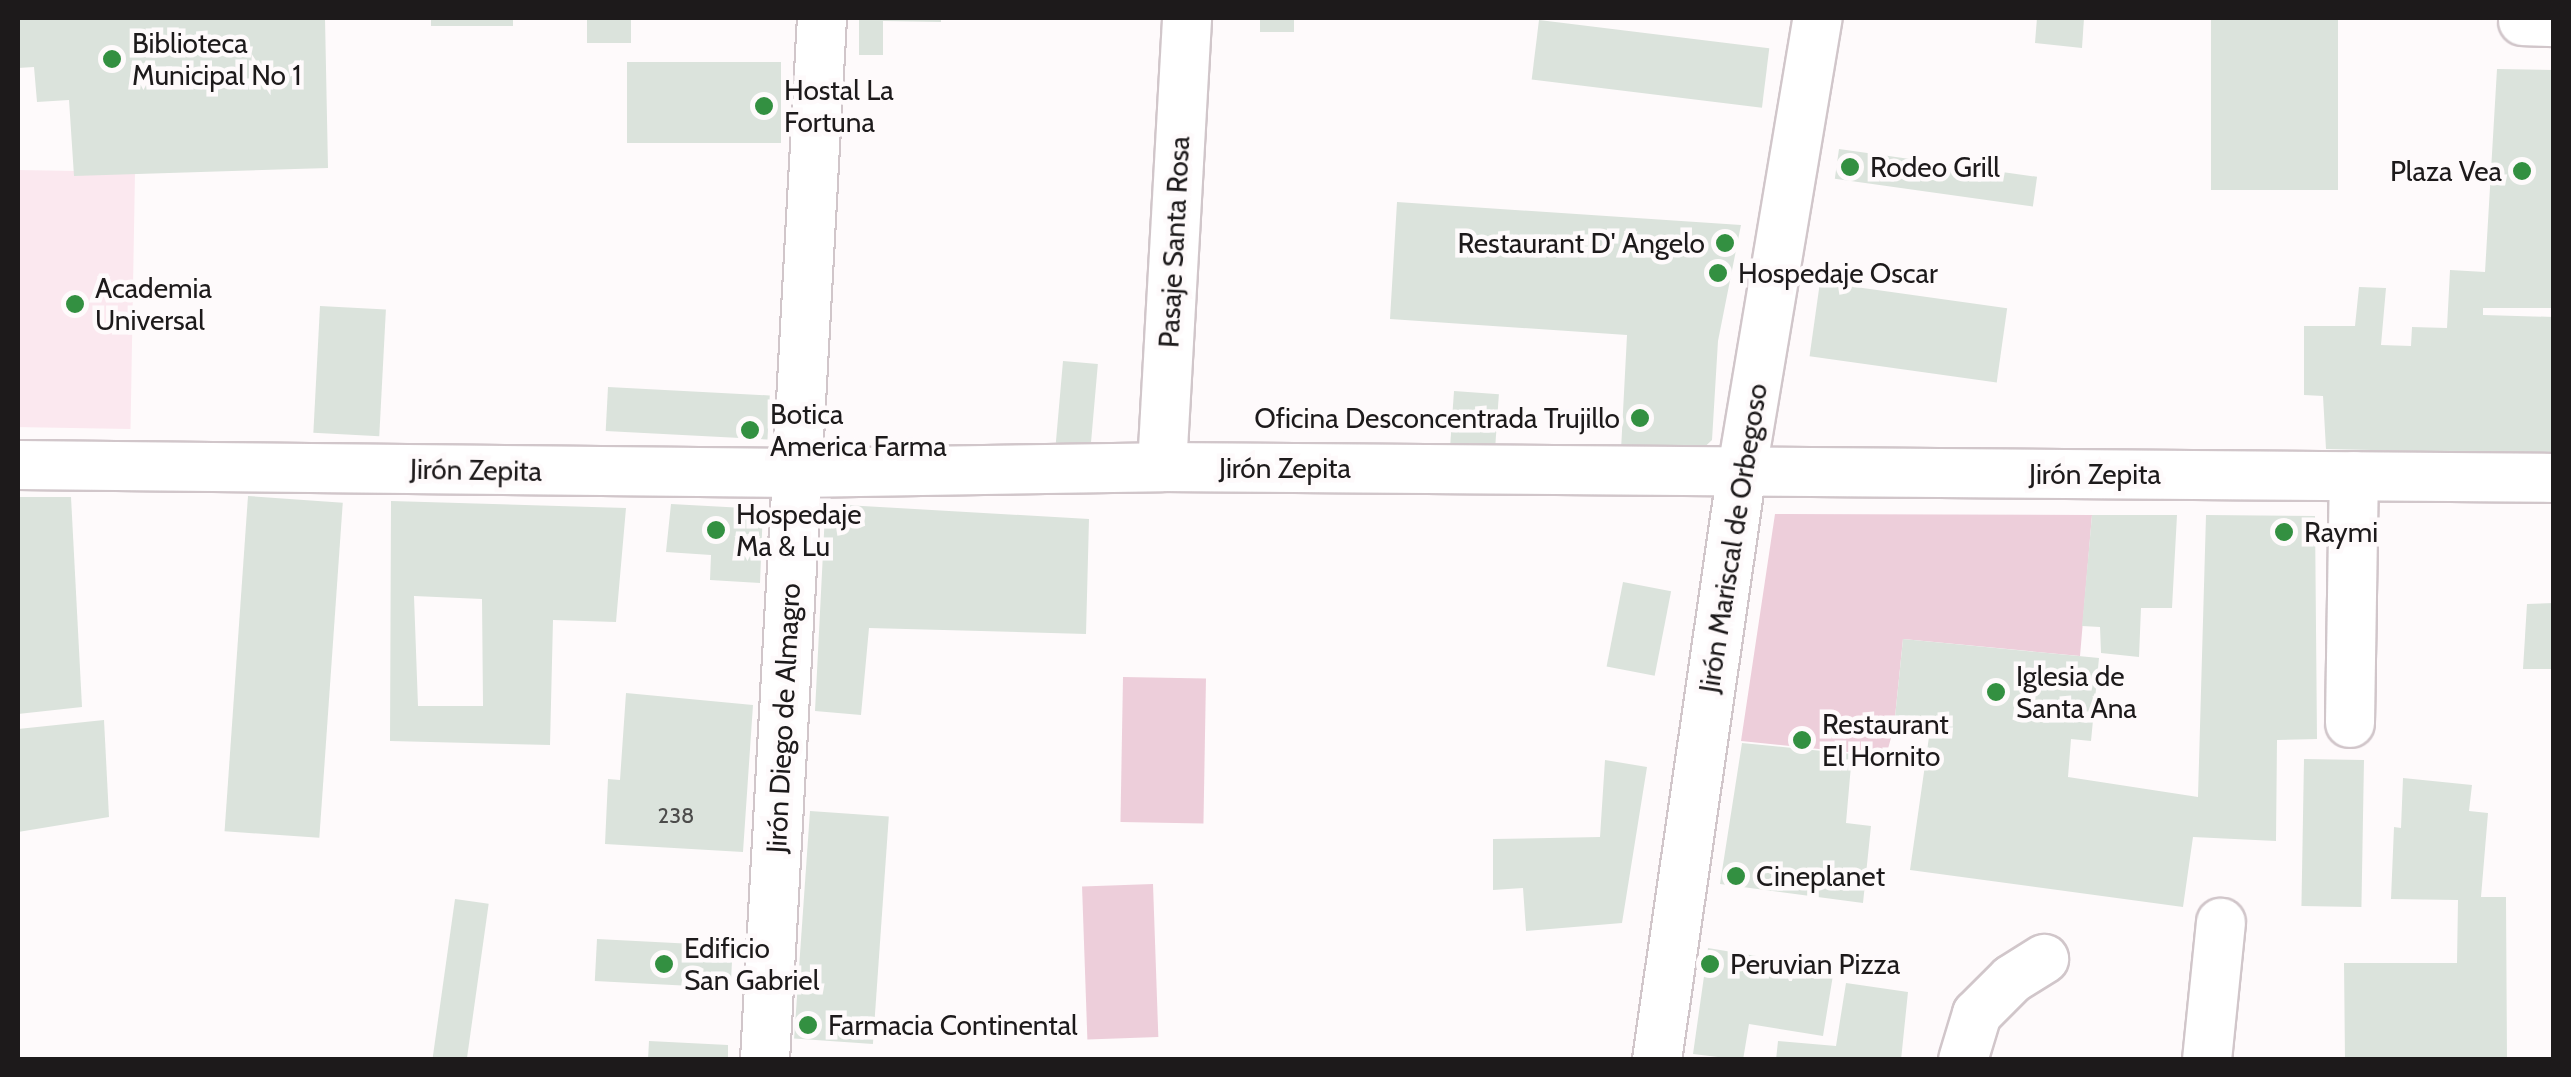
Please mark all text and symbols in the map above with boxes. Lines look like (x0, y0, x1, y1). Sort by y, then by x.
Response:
place label: Biblioteca Municipal No 1 (132, 26, 301, 92)
marker: Biblioteca Municipal No 1 (101, 48, 123, 70)
place label: Hostal La Fortuna (784, 73, 894, 139)
marker: Hostal La Fortuna (753, 95, 775, 117)
street label: Pasaje Santa Rosa (1152, 135, 1196, 349)
place label: Rodeo Grill (1870, 150, 2000, 184)
place label: Plaza Vea (2390, 154, 2502, 188)
marker: Rodeo Grill (1839, 156, 1861, 178)
marker: Plaza Vea (2511, 160, 2533, 182)
place label: Restaurant D' Angelo (1457, 226, 1705, 260)
marker: Restaurant D' Angelo (1714, 232, 1736, 254)
place label: Hospedaje Oscar (1738, 256, 1938, 290)
marker: Hospedaje Oscar (1707, 262, 1729, 284)
place label: Academia Universal (95, 271, 212, 337)
marker: Academia Universal (64, 293, 86, 315)
street label: Jirón Mariscal de Orbegoso (1692, 381, 1774, 695)
place label: Botica America Farma (770, 397, 947, 463)
place label: Oficina Desconcentrada Trujillo (1254, 401, 1620, 435)
marker: Oficina Desconcentrada Trujillo (1629, 407, 1651, 429)
marker: Botica America Farma (739, 419, 761, 441)
street label: Jirón Zepita (1219, 451, 1351, 485)
street label: Jirón Zepita (410, 452, 542, 488)
street label: Jirón Zepita (2029, 457, 2161, 491)
place label: Hospedaje Ma & Lu (736, 497, 862, 563)
place label: Raymi (2304, 515, 2378, 549)
marker: Hospedaje Ma & Lu (705, 519, 727, 541)
marker: Raymi (2273, 521, 2295, 543)
street label: Jirón Diego de Almagro (759, 582, 807, 854)
place label: Iglesia de Santa Ana (2016, 659, 2137, 725)
marker: Iglesia de Santa Ana (1985, 681, 2007, 703)
place label: Restaurant El Hornito (1822, 707, 1949, 773)
marker: Restaurant El Hornito (1791, 729, 1813, 751)
house number: 238 (658, 803, 694, 829)
place label: Cineplanet (1756, 859, 1885, 893)
marker: Cineplanet (1725, 865, 1747, 887)
place label: Edificio San Gabriel (684, 931, 819, 997)
place label: Peruvian Pizza (1730, 947, 1900, 981)
marker: Edificio San Gabriel (653, 953, 675, 975)
marker: Peruvian Pizza (1699, 953, 1721, 975)
place label: Farmacia Continental (828, 1008, 1078, 1042)
marker: Farmacia Continental (797, 1014, 819, 1036)

